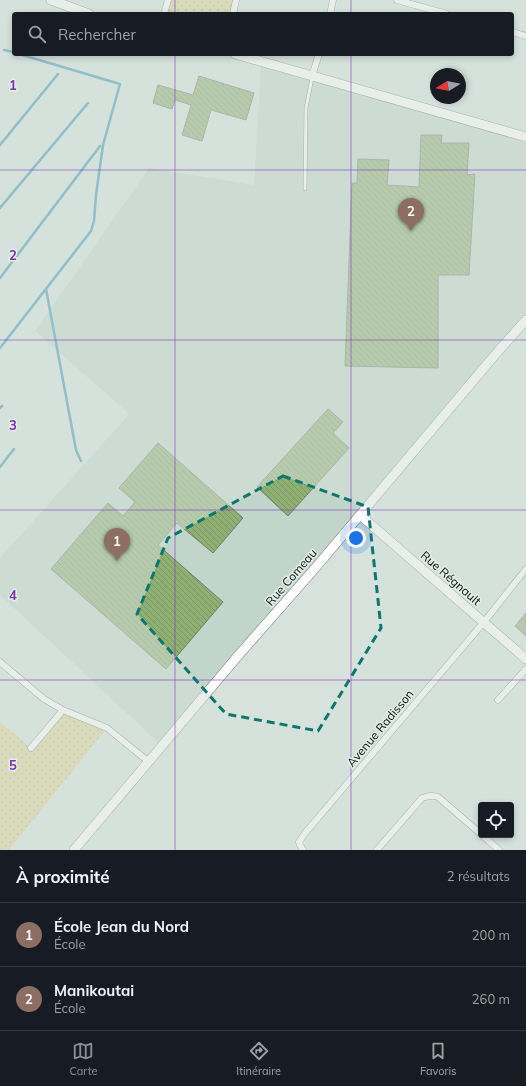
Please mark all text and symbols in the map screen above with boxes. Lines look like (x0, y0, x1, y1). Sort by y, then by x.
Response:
search box (12, 12, 514, 56)
icon: search (26, 23, 48, 45)
text: Rechercher (58, 25, 136, 44)
north arrow (430, 68, 466, 104)
text: 1 (9, 77, 17, 93)
pin: 2 (398, 198, 424, 231)
text: 2 (9, 247, 17, 263)
text: 3 (9, 417, 17, 433)
pin: 1 (104, 528, 130, 561)
your location (346, 528, 366, 548)
street label: Rue Comeau (262, 545, 320, 609)
street label: Rue Régnault (418, 548, 484, 608)
text: 4 (9, 587, 17, 603)
street label: Avenue Radisson (343, 686, 417, 770)
text: 5 (9, 757, 17, 773)
map controls (478, 802, 514, 838)
button: locate (478, 802, 514, 838)
text: À proximité (16, 866, 110, 887)
text: 2 résultats (447, 868, 510, 884)
text: École Jean du Nord (54, 917, 189, 936)
text: 1 (25, 927, 33, 943)
text: 200 m (472, 927, 510, 943)
text: École (54, 936, 86, 952)
text: Manikoutai (54, 981, 134, 1000)
text: 2 (25, 991, 33, 1007)
text: 260 m (472, 991, 510, 1007)
text: École (54, 1000, 86, 1016)
tab: Carte (69, 1040, 97, 1078)
tab: Itinéraire (236, 1040, 281, 1078)
tab: Favoris (420, 1040, 457, 1078)

